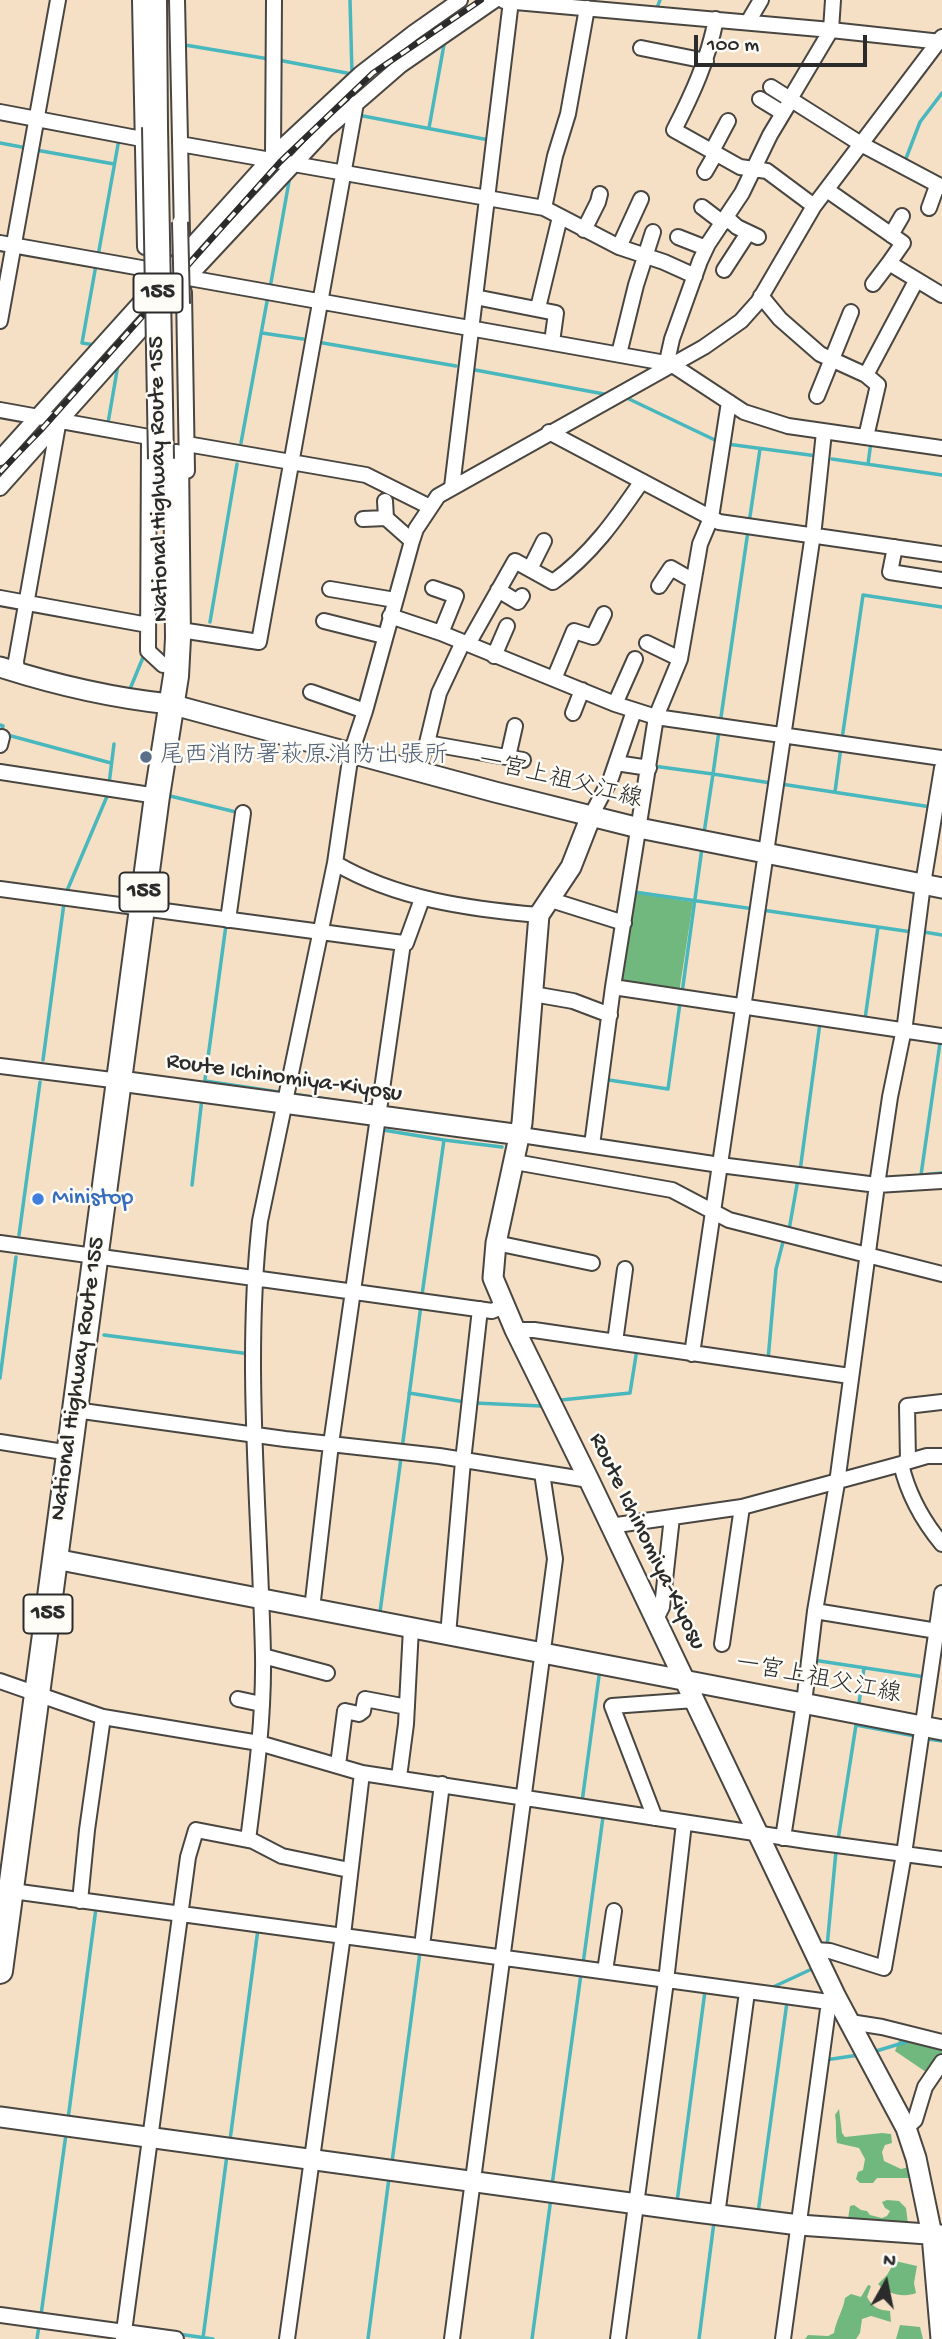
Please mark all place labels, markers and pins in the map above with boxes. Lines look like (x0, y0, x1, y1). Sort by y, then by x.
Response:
place label: 尾西消防署萩原消防出張所 (160, 743, 448, 771)
marker: 尾西消防署萩原消防出張所 (138, 749, 154, 765)
place label: Ministop (52, 1185, 133, 1213)
marker: Ministop (30, 1191, 46, 1207)

